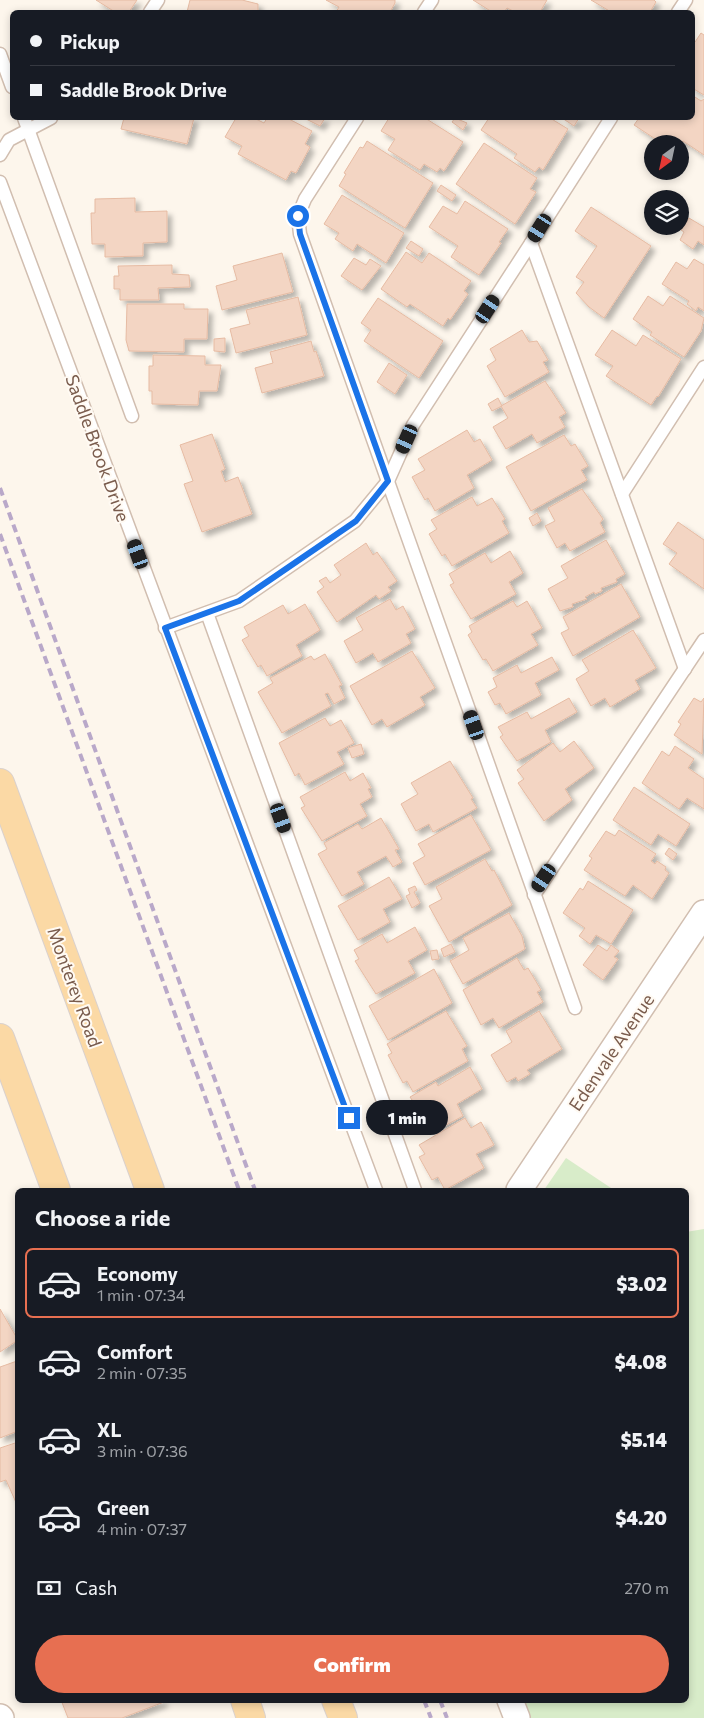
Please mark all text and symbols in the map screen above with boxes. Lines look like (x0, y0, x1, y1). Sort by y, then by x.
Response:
text: Pickup (60, 30, 120, 53)
text: Saddle Brook Drive (60, 78, 227, 101)
north arrow (644, 135, 689, 180)
map controls (644, 135, 689, 235)
button: layers (644, 190, 689, 235)
route start (287, 205, 309, 227)
car (525, 211, 554, 245)
car (473, 292, 502, 326)
street label: Saddle Brook Drive (61, 371, 135, 525)
car (394, 422, 419, 456)
car (125, 537, 150, 571)
car (462, 708, 485, 742)
car (268, 801, 293, 835)
car (529, 861, 558, 895)
street label: Monterey Road (43, 924, 107, 1050)
street label: Edenvale Avenue (564, 989, 658, 1115)
callout: 1 min (366, 1100, 449, 1136)
route end (338, 1107, 360, 1129)
text: 1 min (388, 1108, 426, 1127)
text: Choose a ride (35, 1204, 170, 1231)
icon: car (37, 1261, 82, 1306)
text: Economy (97, 1262, 178, 1285)
text: $3.02 (616, 1272, 667, 1295)
text: 1 min · 07:34 (97, 1285, 185, 1304)
icon: car (37, 1339, 82, 1384)
text: Comfort (97, 1340, 173, 1363)
text: $4.08 (614, 1350, 667, 1373)
text: 2 min · 07:35 (97, 1363, 187, 1382)
icon: car (37, 1417, 82, 1462)
text: XL (97, 1418, 122, 1441)
text: $5.14 (620, 1428, 667, 1451)
text: 3 min · 07:36 (97, 1441, 188, 1460)
icon: car (37, 1495, 82, 1540)
text: Green (97, 1496, 149, 1519)
text: $4.20 (615, 1506, 667, 1529)
text: 4 min · 07:37 (97, 1519, 187, 1538)
icon: cash (35, 1574, 63, 1602)
text: Cash (75, 1576, 117, 1599)
text: 270 m (624, 1578, 669, 1597)
button: Confirm (35, 1635, 669, 1693)

